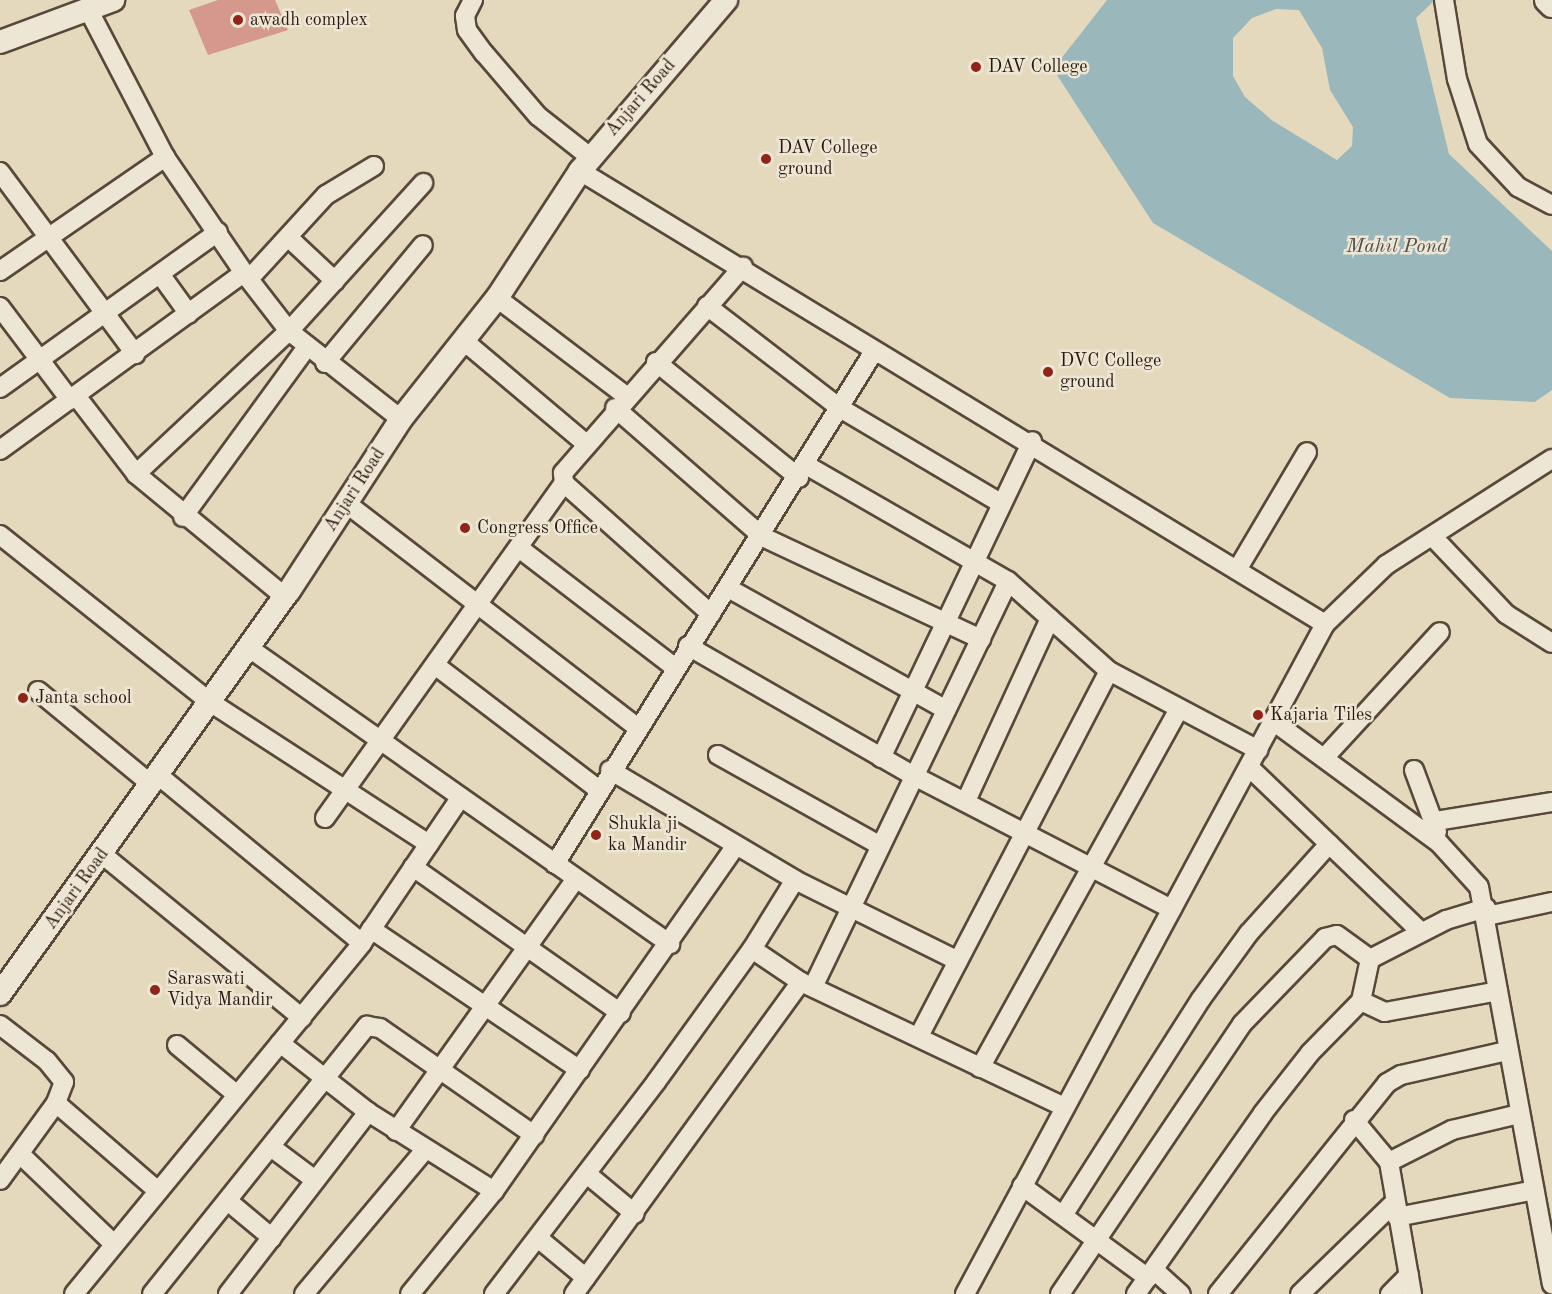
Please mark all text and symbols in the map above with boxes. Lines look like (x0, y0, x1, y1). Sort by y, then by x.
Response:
place label: awadh complex (250, 9, 368, 31)
marker: awadh complex (231, 13, 245, 27)
street label: Anjari Road (602, 55, 680, 141)
place label: DAV College (988, 56, 1088, 78)
marker: DAV College (969, 60, 983, 74)
place label: DAV College ground (778, 138, 878, 180)
marker: DAV College ground (759, 152, 773, 166)
water label: Mahil Pond (1346, 235, 1448, 259)
place label: DVC College ground (1060, 351, 1161, 394)
marker: DVC College ground (1041, 365, 1055, 379)
street label: Anjari Road (320, 444, 390, 536)
place label: Congress Office (477, 517, 598, 539)
marker: Congress Office (458, 521, 472, 535)
place label: Janta school (35, 687, 132, 709)
marker: Janta school (16, 691, 30, 705)
place label: Kajaria Tiles (1270, 704, 1372, 726)
marker: Kajaria Tiles (1251, 708, 1265, 722)
place label: Shukla ji ka Mandir (608, 814, 687, 856)
marker: Shukla ji ka Mandir (589, 828, 603, 842)
street label: Anjari Road (40, 844, 114, 934)
place label: Saraswati Vidya Mandir (167, 969, 273, 1012)
marker: Saraswati Vidya Mandir (148, 983, 162, 997)

